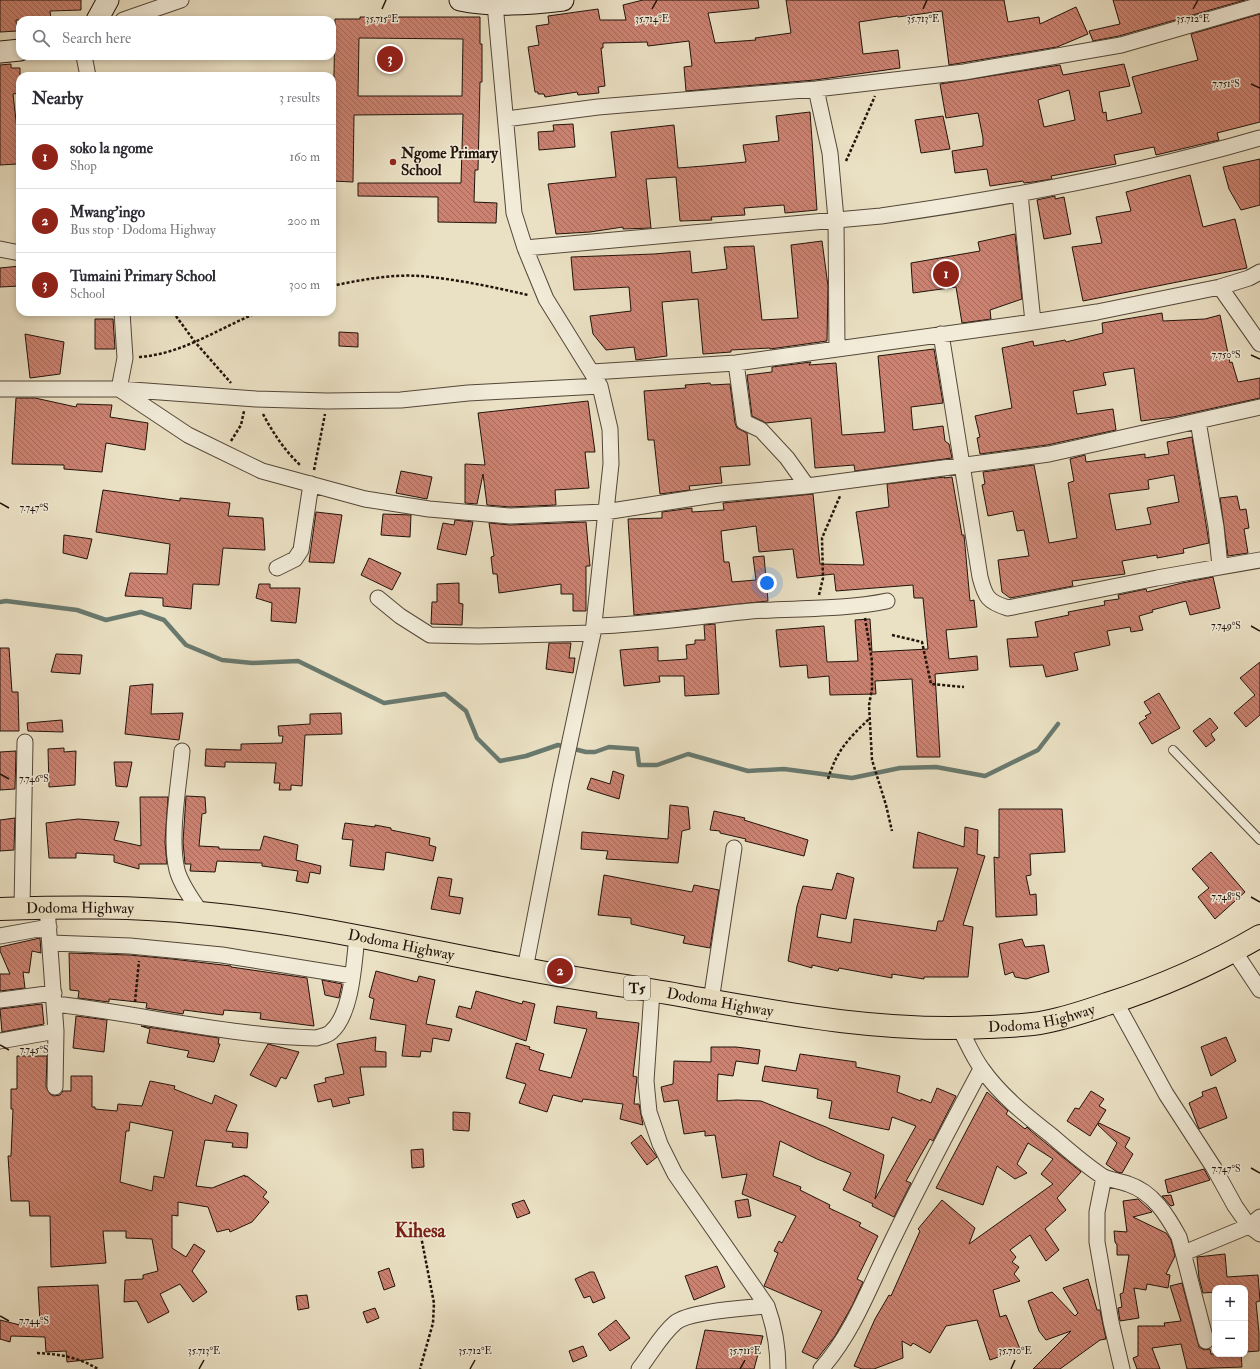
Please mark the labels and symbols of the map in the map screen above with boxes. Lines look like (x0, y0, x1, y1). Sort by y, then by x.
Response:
text: 35.715°E (366, 13, 398, 25)
text: 35.714°E (635, 13, 669, 25)
text: 35.713°E (907, 13, 939, 25)
text: 35.712°E (1176, 13, 1210, 25)
pin: 3 (377, 44, 403, 74)
text: 7.751°S (1212, 78, 1240, 90)
place label: Ngome Primary School (400, 144, 499, 180)
marker: Ngome Primary School (388, 157, 398, 167)
pin: 1 (933, 259, 959, 289)
text: 7.750°S (1211, 349, 1241, 361)
text: 7.747°S (19, 502, 49, 514)
your location (757, 573, 777, 593)
text: 7.749°S (1211, 620, 1241, 632)
text: 7.746°S (19, 773, 49, 785)
text: 7.748°S (1211, 891, 1241, 903)
street label: Dodoma Highway (26, 898, 135, 918)
street label: Dodoma Highway (346, 925, 457, 965)
pin: 2 (547, 956, 573, 986)
road number: T5 (624, 976, 650, 1000)
street label: Dodoma Highway (665, 984, 775, 1021)
street label: Dodoma Highway (988, 999, 1098, 1036)
text: 7.745°S (19, 1044, 49, 1056)
text: 7.747°S (1211, 1163, 1241, 1175)
district label: Kihesa (395, 1219, 446, 1243)
text: 7.744°S (19, 1315, 49, 1327)
text: 35.713°E (188, 1345, 220, 1357)
text: 35.712°E (458, 1345, 492, 1357)
text: 35.711°E (729, 1345, 761, 1357)
text: 35.710°E (998, 1345, 1032, 1357)

